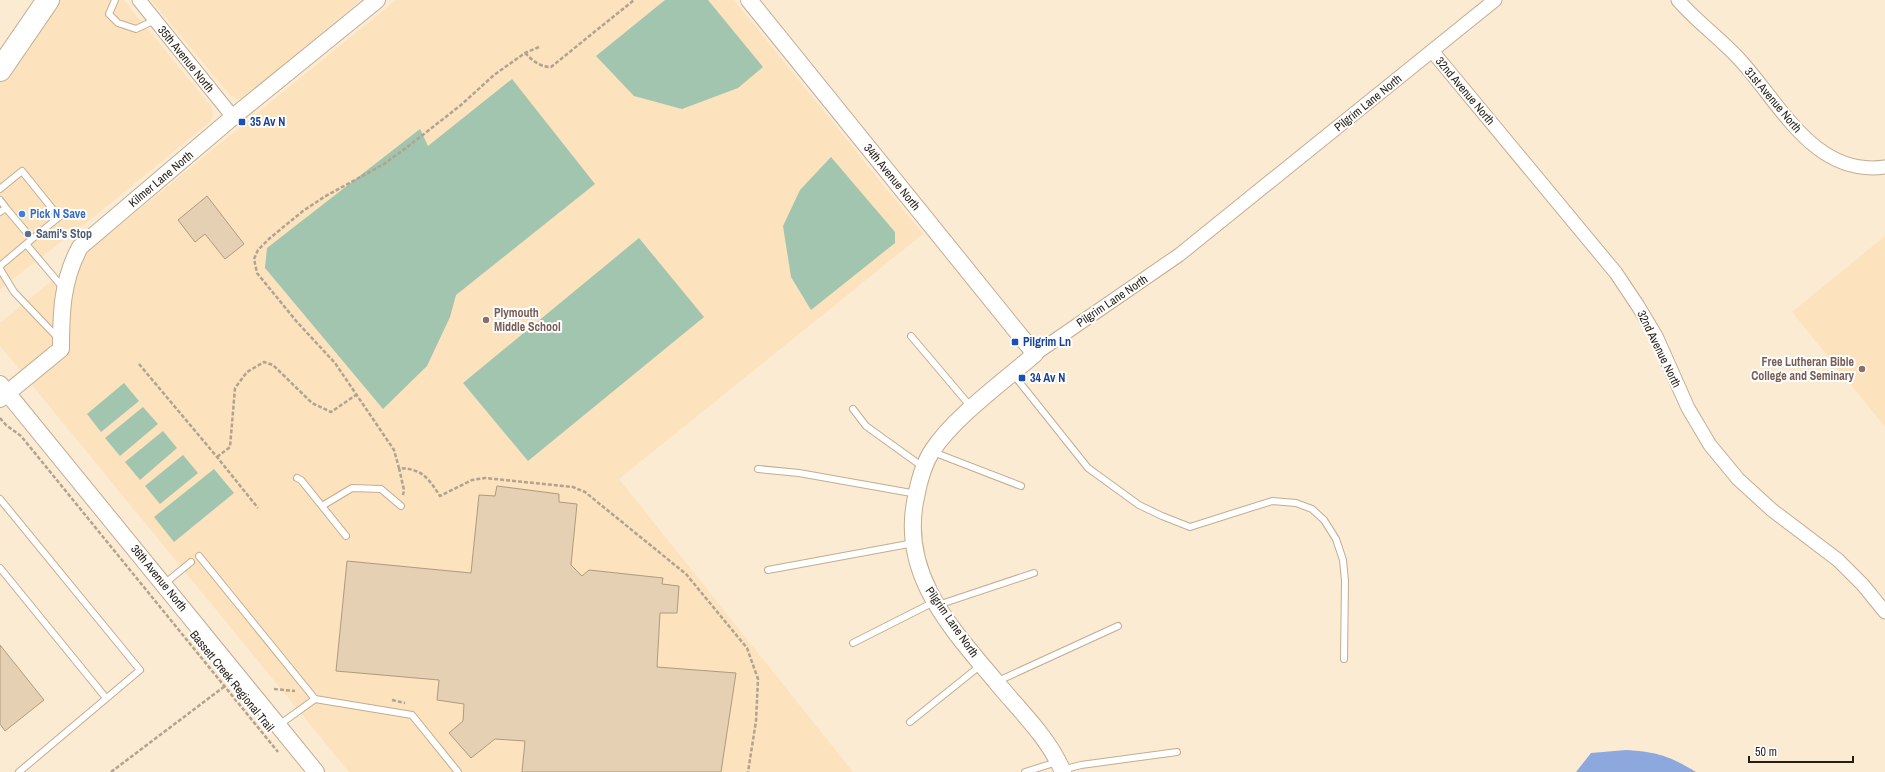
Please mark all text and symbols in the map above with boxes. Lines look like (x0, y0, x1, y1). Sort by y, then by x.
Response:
street label: 35th Avenue North (154, 22, 218, 96)
street label: 32nd Avenue North (1432, 54, 1498, 128)
street label: 31st Avenue North (1741, 64, 1805, 136)
street label: Pilgrim Lane North (1331, 71, 1405, 135)
place label: 35 Av N (250, 114, 285, 130)
marker: 35 Av N (237, 117, 247, 127)
street label: 34th Avenue North (860, 140, 924, 214)
street label: Kilmer Lane North (125, 147, 197, 211)
place label: Pick N Save (30, 206, 86, 222)
marker: Pick N Save (17, 209, 27, 219)
place label: Sami's Stop (36, 226, 92, 242)
marker: Sami's Stop (23, 229, 33, 239)
street label: Pilgrim Lane North (1073, 271, 1151, 331)
place label: Plymouth Middle School (494, 305, 561, 335)
street label: 32nd Avenue North (1633, 308, 1685, 390)
marker: Plymouth Middle School (481, 315, 491, 325)
place label: Pilgrim Ln (1023, 334, 1071, 350)
marker: Pilgrim Ln (1010, 337, 1020, 347)
place label: Free Lutheran Bible College and Seminary (1751, 354, 1855, 384)
marker: Free Lutheran Bible College and Seminary (1857, 364, 1867, 374)
place label: 34 Av N (1030, 370, 1065, 386)
marker: 34 Av N (1017, 373, 1027, 383)
street label: 36th Avenue North (127, 541, 191, 615)
street label: Pilgrim Lane North (922, 584, 982, 660)
street label: Bassett Creek Regional Trail (186, 627, 278, 735)
scale bar (1749, 738, 1853, 764)
text: 50 m (1755, 744, 1777, 760)

